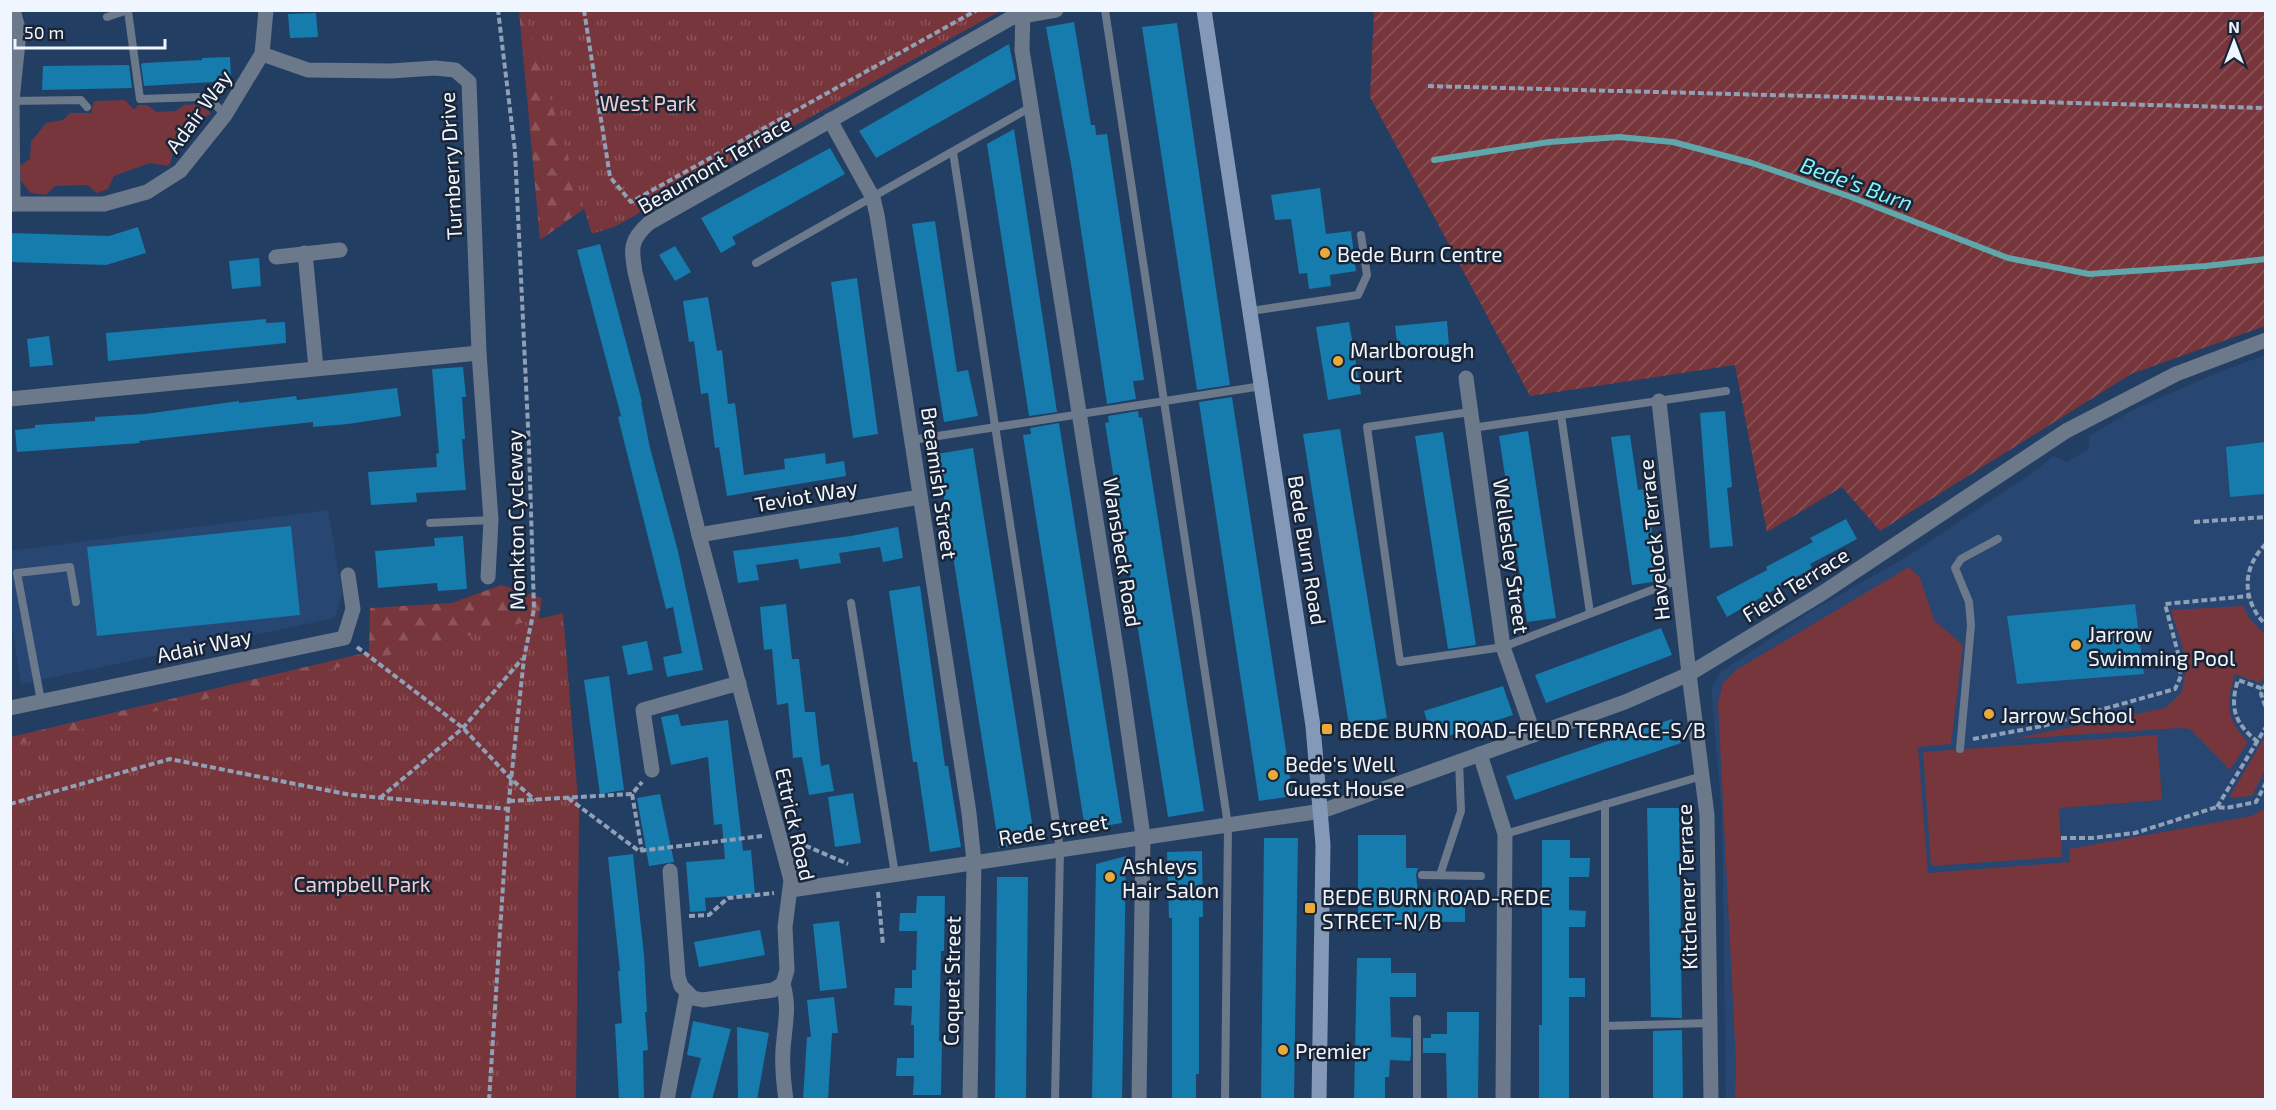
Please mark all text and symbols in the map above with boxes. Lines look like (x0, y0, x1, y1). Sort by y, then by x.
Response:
scale bar (15, 12, 165, 50)
north arrow (2204, 12, 2264, 72)
text: N (2228, 17, 2240, 36)
text: 50 m (24, 21, 64, 43)
street label: Adair Way (160, 65, 236, 157)
park label: West Park (599, 90, 697, 115)
street label: Turnberry Drive (434, 91, 466, 241)
street label: Beaumont Terrace (633, 110, 795, 218)
water label: Bede's Burn (1797, 151, 1917, 215)
place label: Bede Burn Centre (1337, 241, 1502, 266)
marker: Bede Burn Centre (1318, 246, 1332, 260)
place label: Marlborough Court (1350, 337, 1474, 386)
marker: Marlborough Court (1331, 354, 1345, 368)
street label: Breamish Street (917, 405, 963, 561)
street label: Monkton Cycleway (501, 430, 529, 610)
street label: Havelock Terrace (1632, 458, 1674, 622)
street label: Bede Burn Road (1284, 473, 1332, 627)
street label: Teviot Way (753, 474, 859, 516)
street label: Wansbeck Road (1099, 475, 1147, 629)
street label: Wellesley Street (1489, 477, 1535, 635)
street label: Field Terrace (1737, 541, 1853, 627)
place label: Jarrow Swimming Pool (2088, 621, 2236, 670)
street label: Adair Way (154, 623, 254, 667)
marker: Jarrow Swimming Pool (2069, 638, 2083, 652)
place label: Jarrow School (2001, 702, 2135, 727)
marker: Jarrow School (1982, 707, 1996, 721)
place label: BEDE BURN ROAD-FIELD TERRACE-S/B (1339, 717, 1706, 742)
marker: BEDE BURN ROAD-FIELD TERRACE-S/B (1320, 722, 1334, 736)
place label: Bede's Well Guest House (1285, 751, 1405, 800)
street label: Ettrick Road (771, 765, 821, 883)
marker: Bede's Well Guest House (1266, 768, 1280, 782)
street label: Kitchener Terrace (1671, 804, 1701, 970)
street label: Rede Street (996, 808, 1110, 850)
place label: Ashleys Hair Salon (1122, 853, 1219, 902)
marker: Ashleys Hair Salon (1103, 870, 1117, 884)
park label: Campbell Park (294, 871, 431, 896)
place label: BEDE BURN ROAD-REDE STREET-N/B (1322, 884, 1550, 933)
marker: BEDE BURN ROAD-REDE STREET-N/B (1303, 901, 1317, 915)
street label: Coquet Street (937, 916, 965, 1046)
place label: Premier (1295, 1038, 1371, 1063)
marker: Premier (1276, 1043, 1290, 1057)

